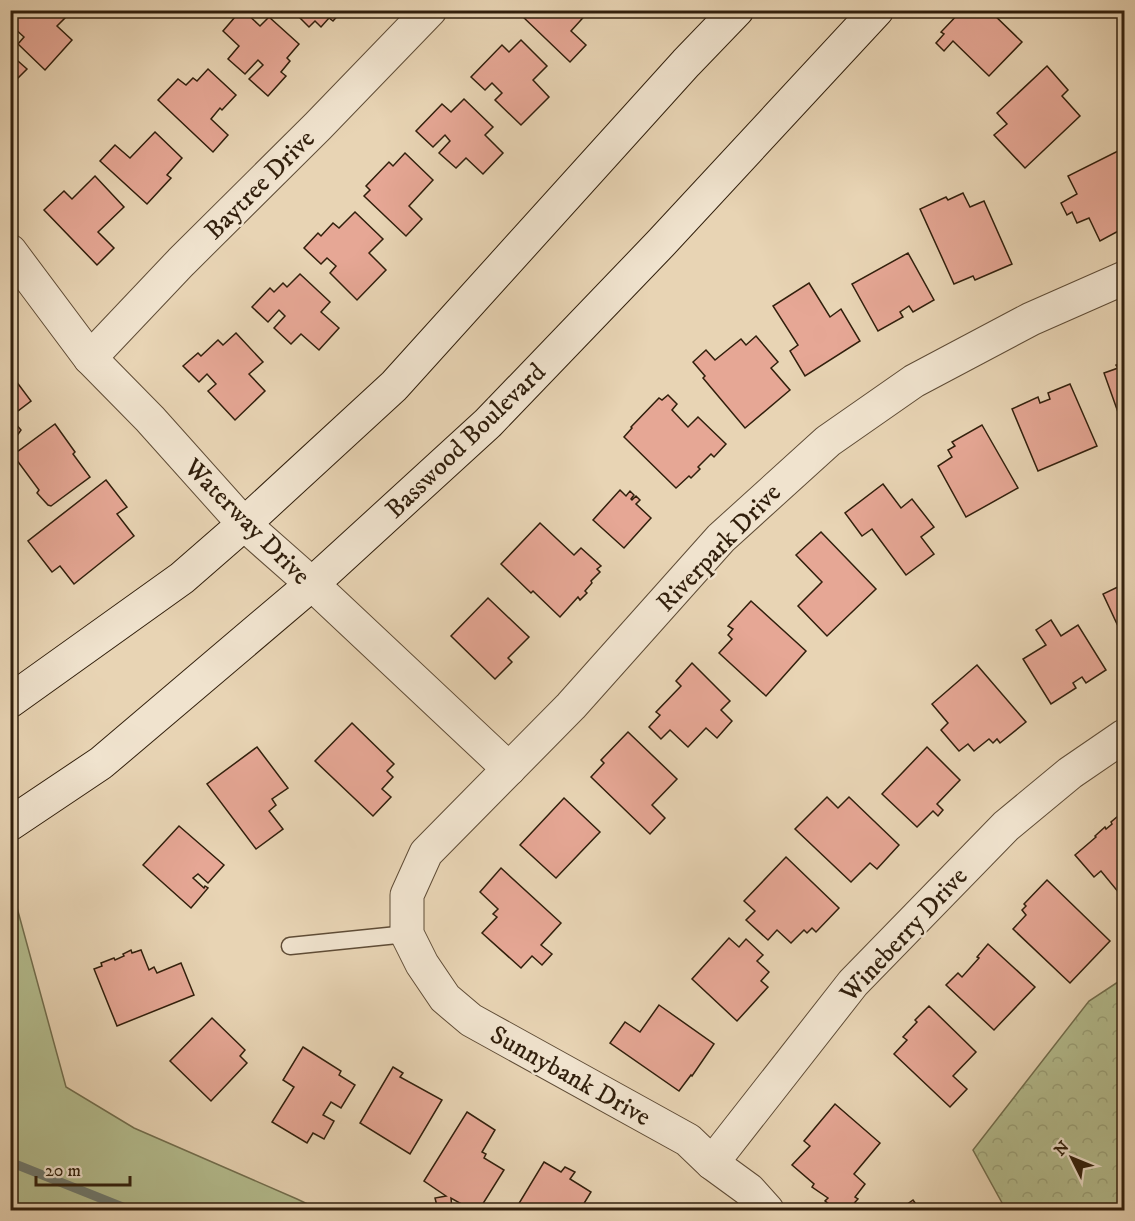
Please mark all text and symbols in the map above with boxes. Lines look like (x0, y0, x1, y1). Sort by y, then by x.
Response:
street label: Baytree Drive (198, 123, 322, 247)
street label: Basswood Boulevard (379, 356, 553, 526)
street label: Waterway Drive (176, 451, 317, 592)
street label: Riverpark Drive (650, 477, 789, 619)
street label: Wineberry Drive (832, 861, 975, 1010)
street label: Sunnybank Drive (484, 1019, 656, 1134)
north arrow (1042, 1128, 1102, 1188)
text: N (1050, 1137, 1074, 1160)
scale bar (36, 1149, 130, 1187)
text: 20 m (45, 1160, 81, 1182)

